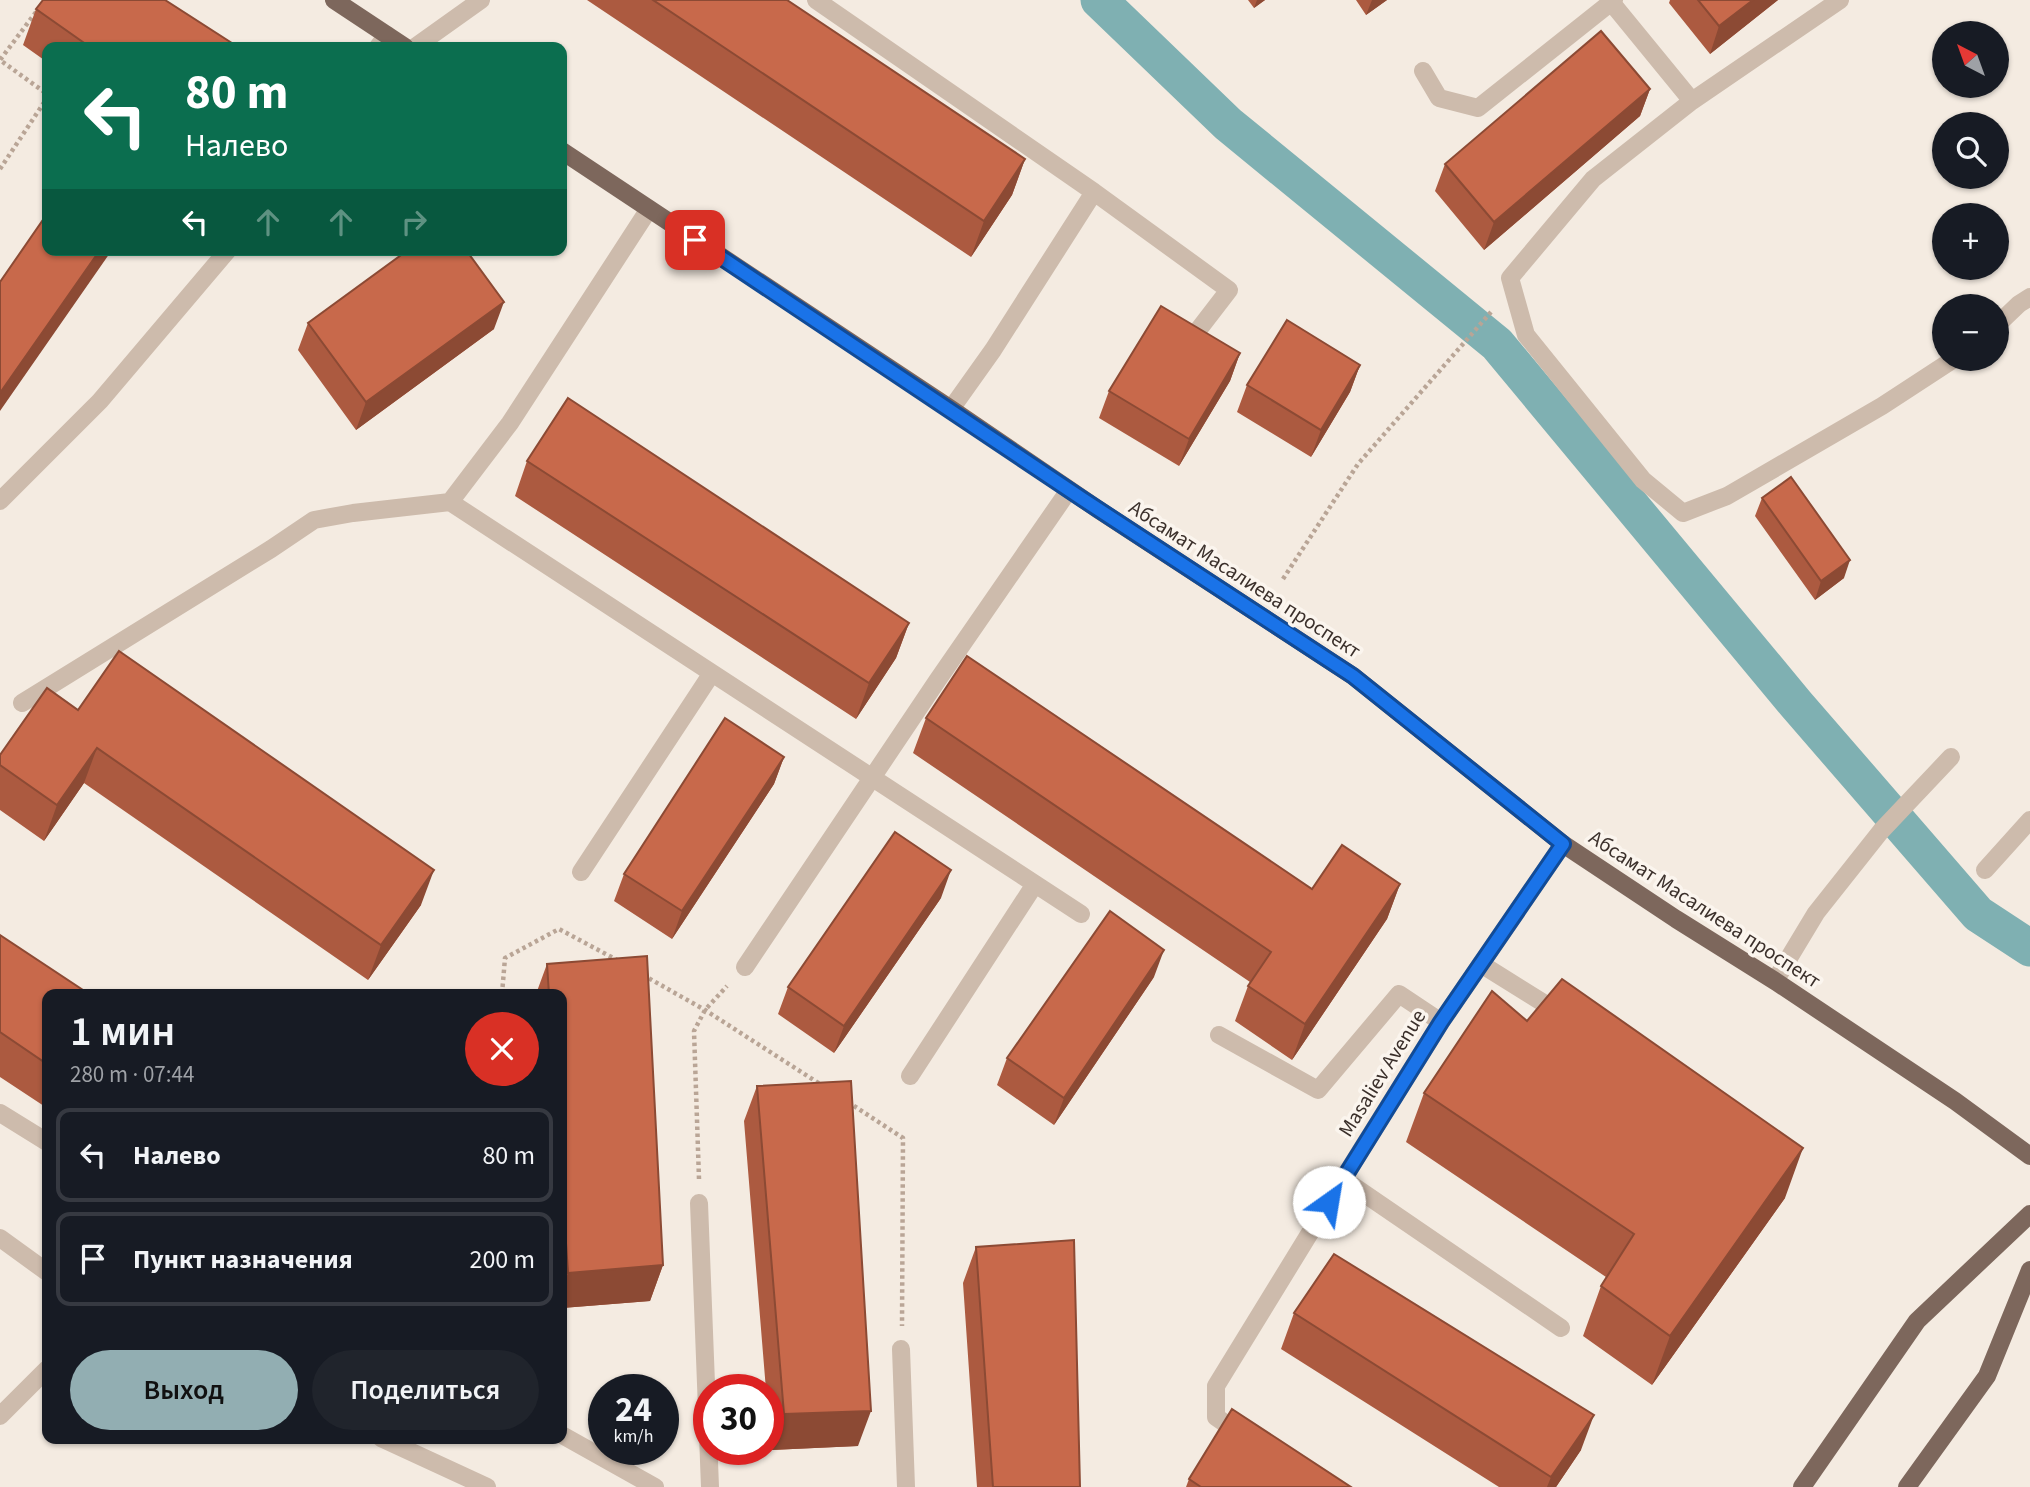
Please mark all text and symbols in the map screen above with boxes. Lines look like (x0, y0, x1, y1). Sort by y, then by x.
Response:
north arrow (1932, 21, 2009, 98)
map controls (1932, 21, 2009, 371)
text: 80 m (185, 58, 289, 128)
icon: left (70, 70, 161, 161)
button: search (1932, 112, 2009, 189)
text: Налево (185, 123, 288, 169)
icon: left (176, 203, 214, 241)
icon: ahead (249, 203, 287, 241)
icon: ahead (322, 203, 360, 241)
icon: right (395, 203, 433, 241)
button: + (1932, 203, 2009, 280)
pin (665, 210, 725, 270)
icon: arrive (676, 221, 714, 259)
button: − (1932, 294, 2009, 371)
street label: Абсамат Масалиева проспект (1123, 493, 1367, 666)
street label: Абсамат Масалиева проспект (1583, 823, 1827, 996)
text: 1 мин (70, 1002, 175, 1062)
street label: Masaliev Avenue (1331, 1004, 1433, 1142)
button: close (465, 1012, 539, 1086)
text: 280 m · 07:44 (70, 1058, 194, 1091)
icon: left (74, 1136, 112, 1174)
text: Налево (133, 1137, 221, 1174)
text: 80 m (482, 1137, 535, 1174)
position arrow (1292, 1165, 1366, 1239)
icon: arrive (74, 1240, 112, 1278)
text: Пункт назначения (133, 1241, 353, 1278)
text: 200 m (469, 1241, 535, 1278)
button: Выход (70, 1350, 298, 1430)
button: Поделиться (312, 1350, 539, 1430)
speed limit sign: 30 (693, 1374, 784, 1465)
text: 24 (615, 1385, 652, 1435)
text: km/h (614, 1424, 653, 1449)

